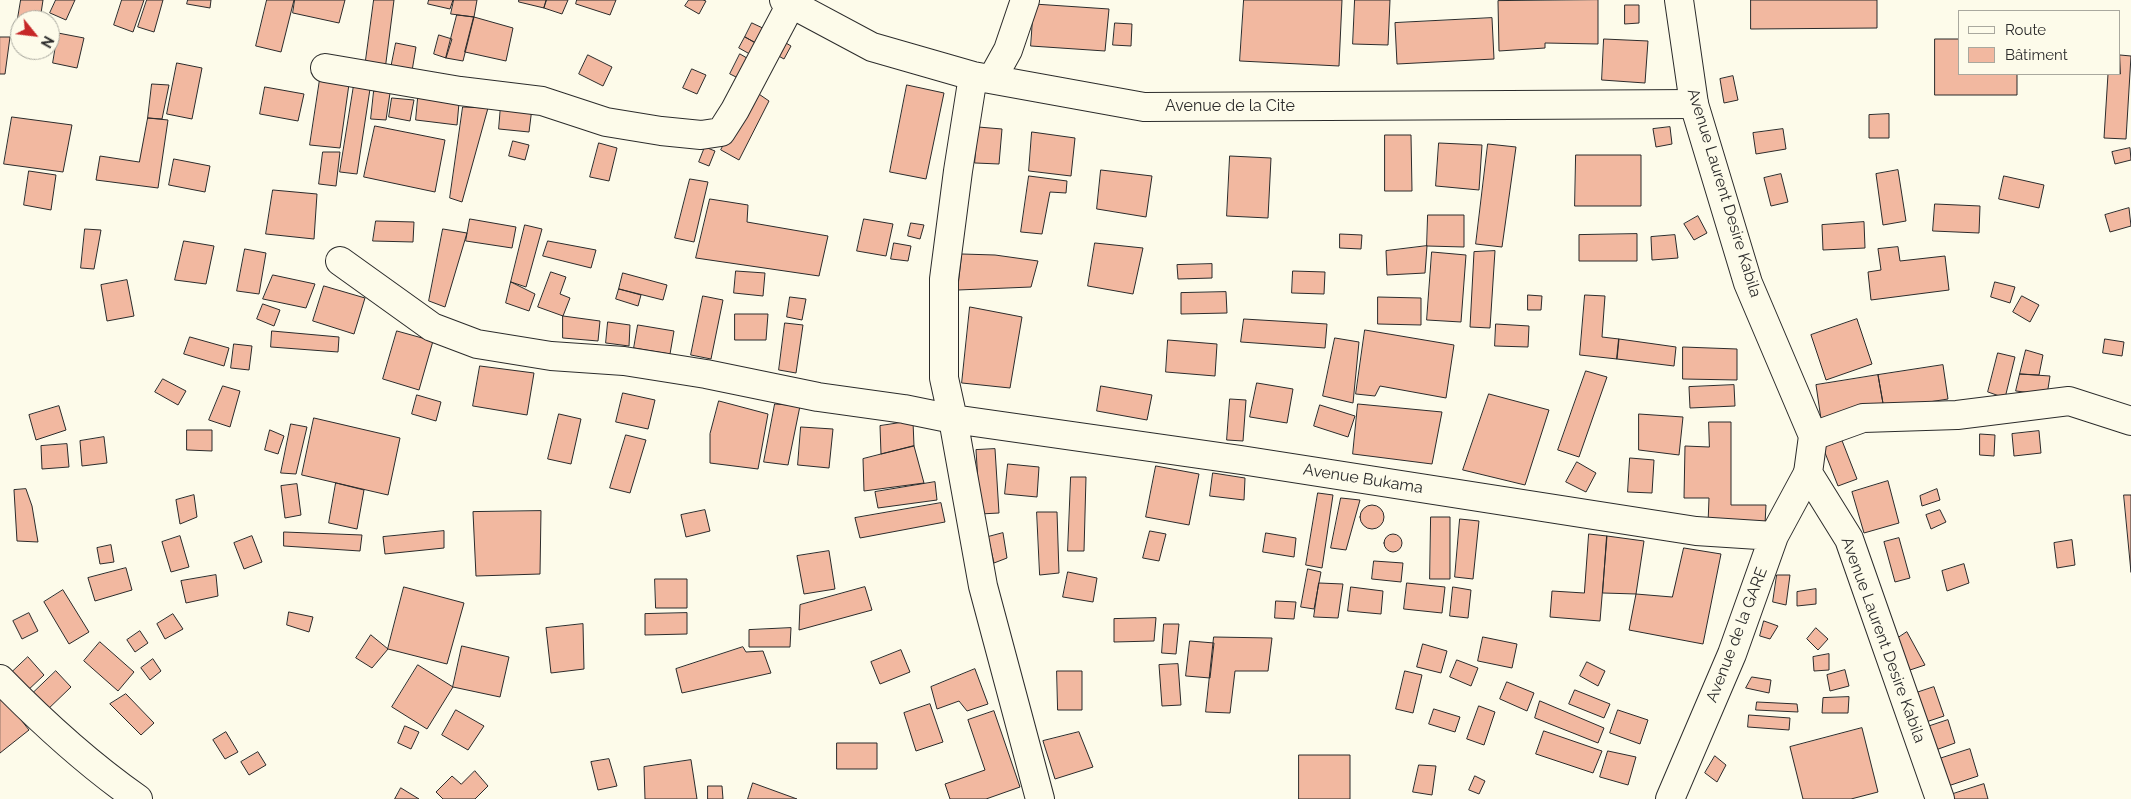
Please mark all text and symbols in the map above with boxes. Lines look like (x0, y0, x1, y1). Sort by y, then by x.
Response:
north arrow (10, 10, 60, 60)
legend (1958, 10, 2121, 75)
text: Route (2005, 21, 2046, 39)
text: N (38, 33, 57, 50)
text: Bâtiment (2005, 46, 2068, 64)
street label: Avenue Laurent Desire Kabila (1683, 86, 1765, 300)
street label: Avenue de la Cite (1165, 96, 1295, 116)
street label: Avenue Bukama (1302, 460, 1424, 498)
street label: Avenue Laurent Desire Kabila (1837, 535, 1929, 745)
street label: Avenue de la GARE (1702, 565, 1772, 705)

